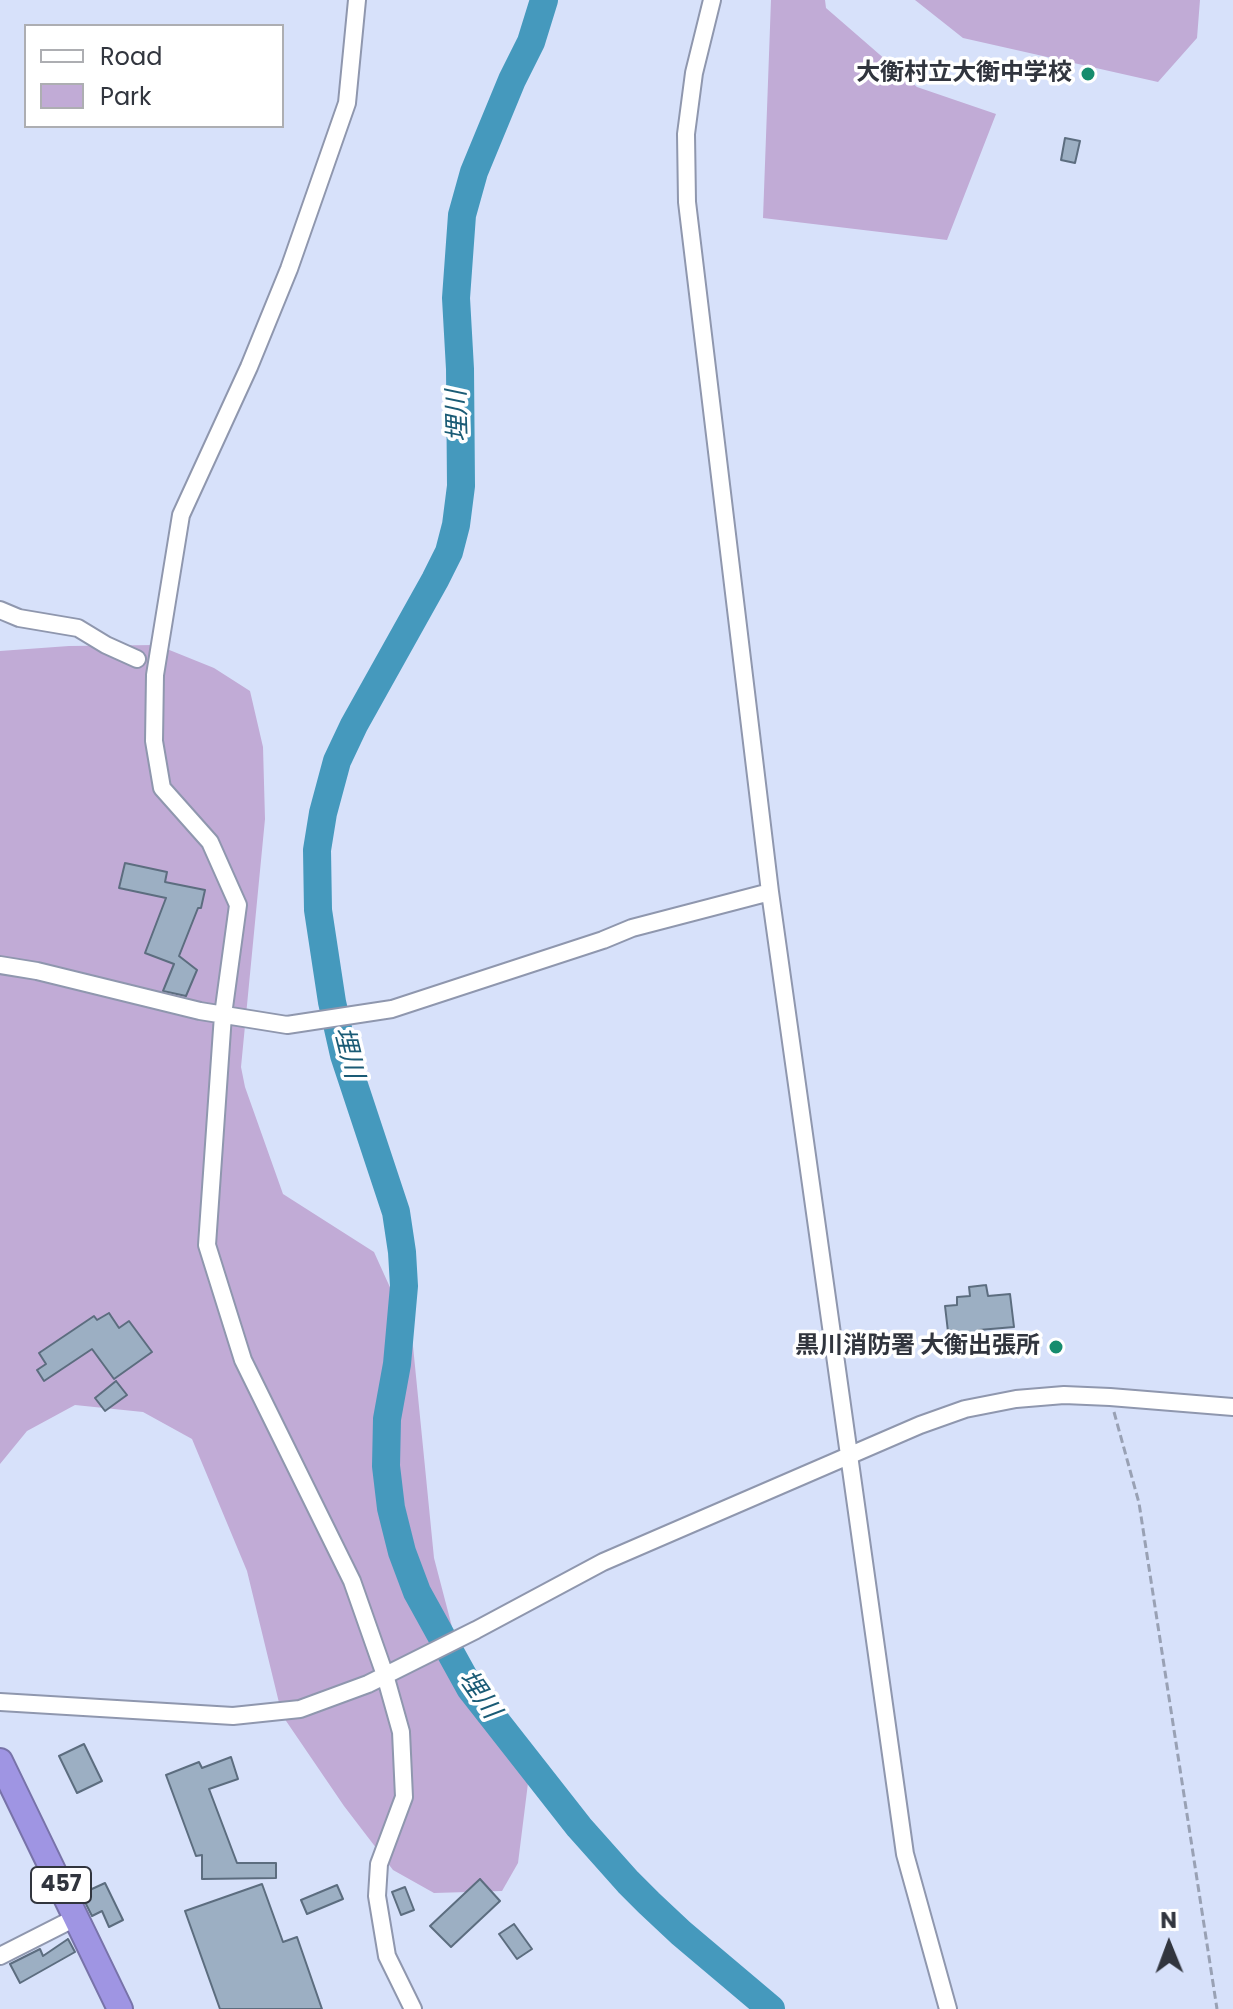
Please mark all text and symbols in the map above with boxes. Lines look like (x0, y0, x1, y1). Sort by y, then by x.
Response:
legend (24, 24, 284, 128)
text: Road (100, 40, 162, 73)
place label: 大衡村立大衡中学校 (856, 60, 1072, 88)
marker: 大衡村立大衡中学校 (1079, 65, 1097, 83)
text: Park (100, 80, 151, 113)
water label: 埋川 (443, 389, 475, 443)
water label: 埋川 (326, 1024, 368, 1082)
place label: 黒川消防署 大衡出張所 (795, 1333, 1040, 1361)
marker: 黒川消防署 大衡出張所 (1047, 1338, 1065, 1356)
water label: 埋川 (450, 1665, 506, 1725)
road number: 457 (31, 1867, 91, 1903)
north arrow (1129, 1905, 1209, 1985)
text: N (1160, 1905, 1177, 1936)

